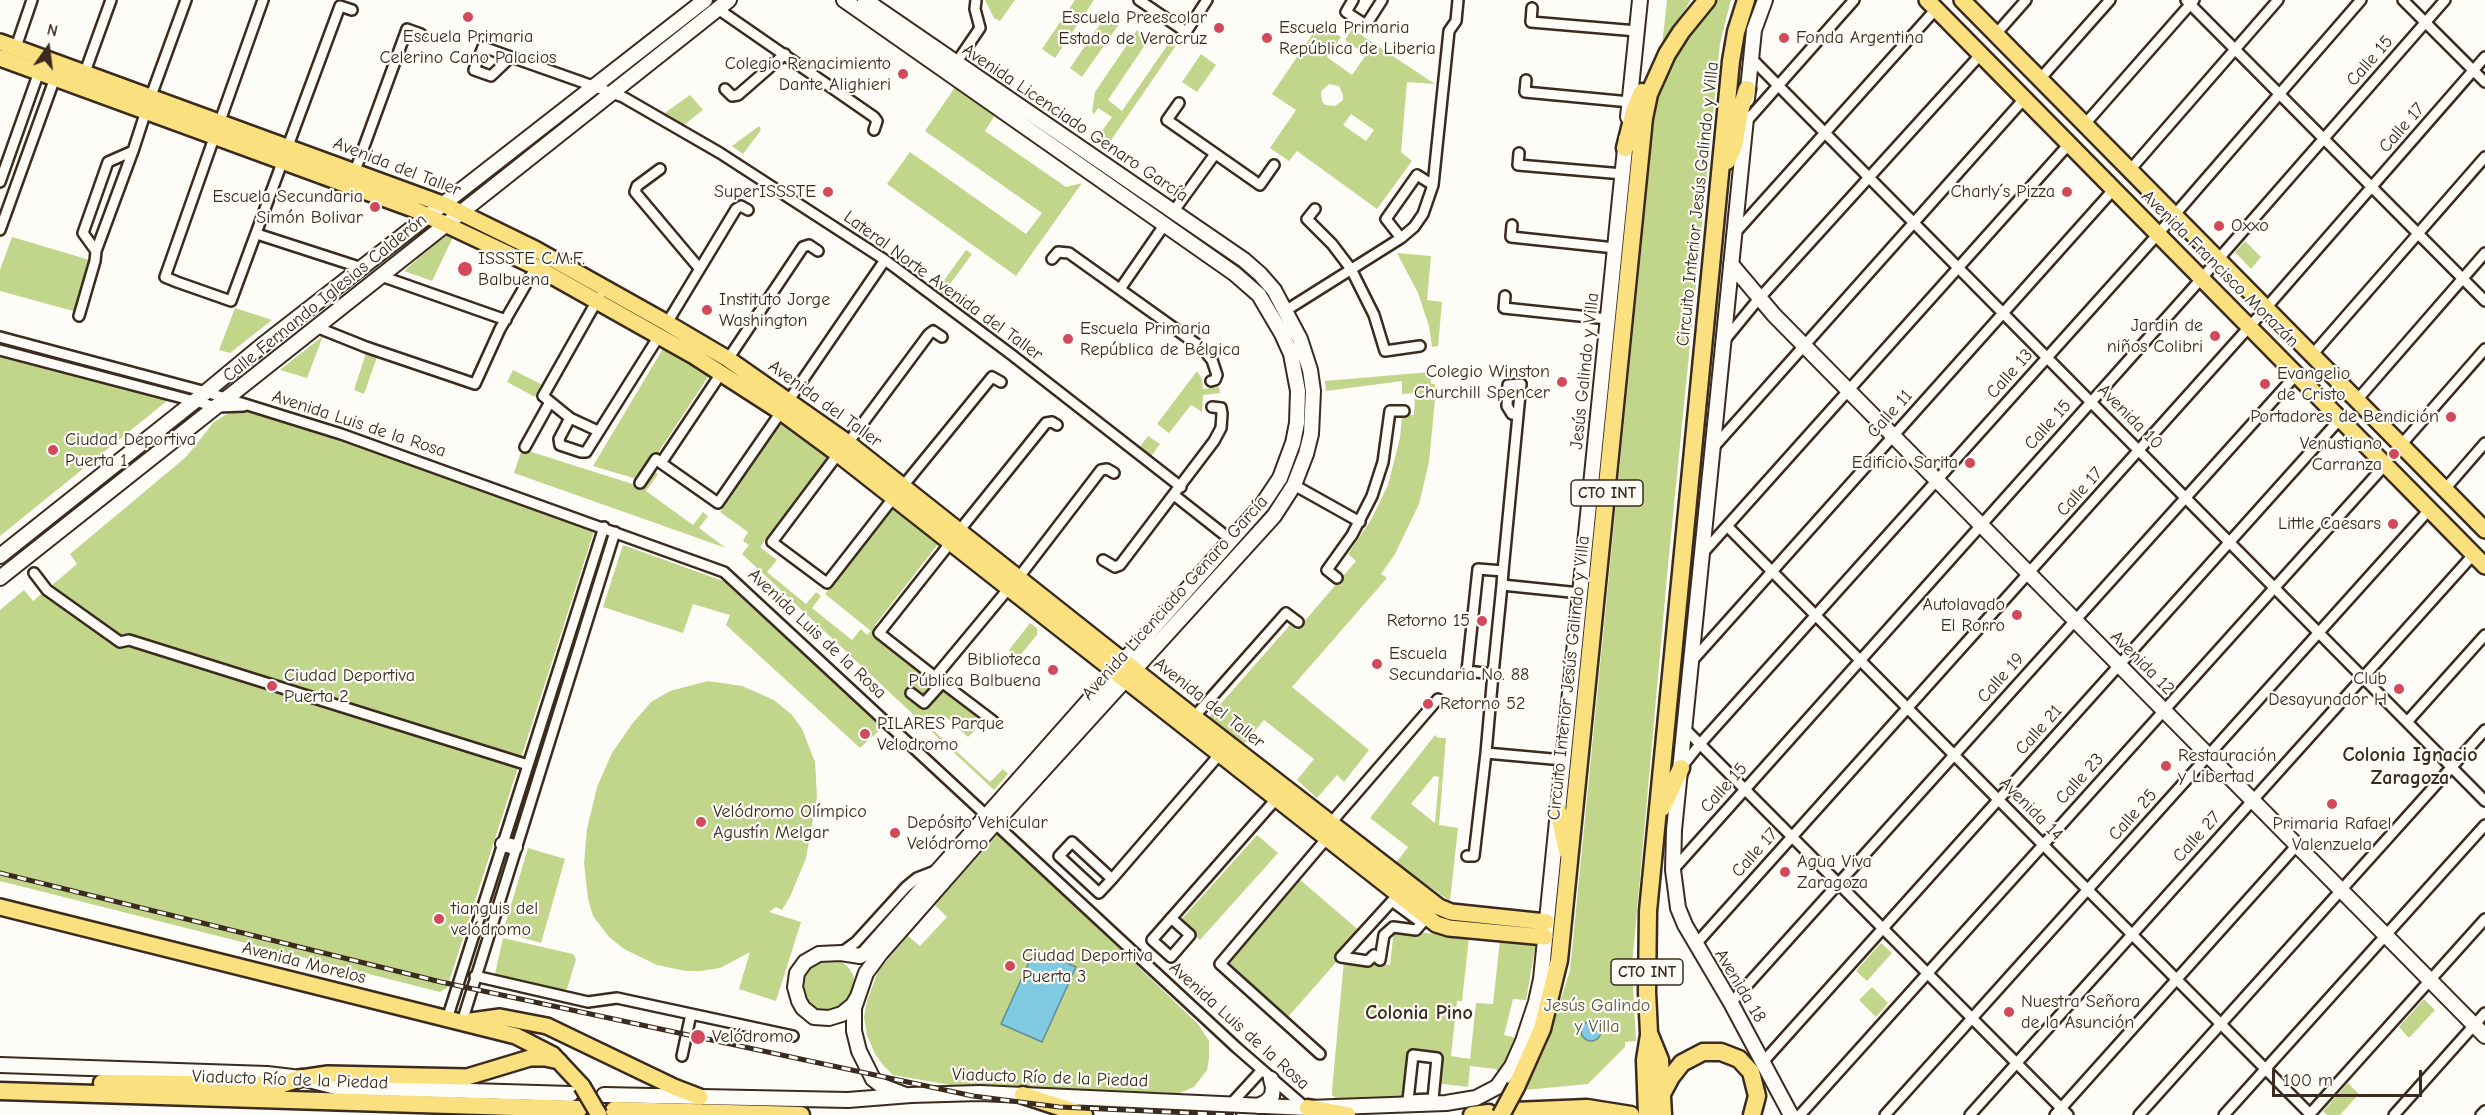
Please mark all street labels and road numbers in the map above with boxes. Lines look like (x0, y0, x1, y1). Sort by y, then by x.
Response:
street label: Calle 15 (2342, 31, 2398, 91)
street label: Avenida Licenciado Genaro García (958, 39, 1192, 207)
street label: Circuito Interior Jesús Galindo y Villa (1672, 61, 1724, 347)
street label: Calle 17 (2375, 99, 2429, 157)
street label: Avenida del Taller (330, 133, 464, 201)
street label: Avenida Francisco Morazán (2137, 186, 2303, 352)
street label: Lateral Norte Avenida del Taller (839, 206, 1047, 366)
street label: Calle Fernando Iglesias Calderón (219, 209, 431, 387)
street label: Jesús Galindo y Villa (1566, 291, 1604, 451)
street label: Calle 13 (1982, 345, 2038, 403)
street label: Avenida del Taller (764, 356, 886, 452)
street label: Avenida 10 (2093, 380, 2167, 454)
street label: Calle 11 (1863, 385, 1917, 443)
street label: Avenida Luis de la Rosa (269, 386, 449, 462)
street label: Calle 15 (2020, 395, 2076, 455)
street label: Calle 17 (2052, 463, 2108, 521)
road number: CTO INT (1571, 480, 1643, 506)
street label: Avenida Licenciado Genaro García (1077, 491, 1273, 705)
street label: Circuito Interior Jesús Galindo y Villa (1543, 535, 1595, 821)
street label: Avenida Luis de la Rosa (743, 564, 891, 704)
street label: Avenida 12 (2105, 626, 2179, 700)
street label: Calle 19 (1973, 649, 2029, 707)
street label: Avenida del Taller (1149, 653, 1269, 753)
street label: Calle 21 (2011, 701, 2067, 759)
street label: Calle 23 (2051, 749, 2109, 809)
street label: Calle 15 (1696, 758, 1752, 818)
street label: Avenida 14 (1995, 773, 2067, 845)
street label: Calle 25 (2104, 785, 2162, 845)
street label: Calle 27 (2169, 807, 2225, 867)
street label: Calle 17 (1727, 824, 1783, 882)
street label: Avenida Morelos (240, 937, 368, 989)
street label: Avenida 18 (1710, 945, 1770, 1027)
street label: Avenida Luis de la Rosa (1164, 957, 1314, 1095)
road number: CTO INT (1611, 959, 1683, 985)
street label: Viaducto Río de la Piedad (952, 1064, 1148, 1092)
street label: Viaducto Río de la Piedad (192, 1066, 388, 1094)

